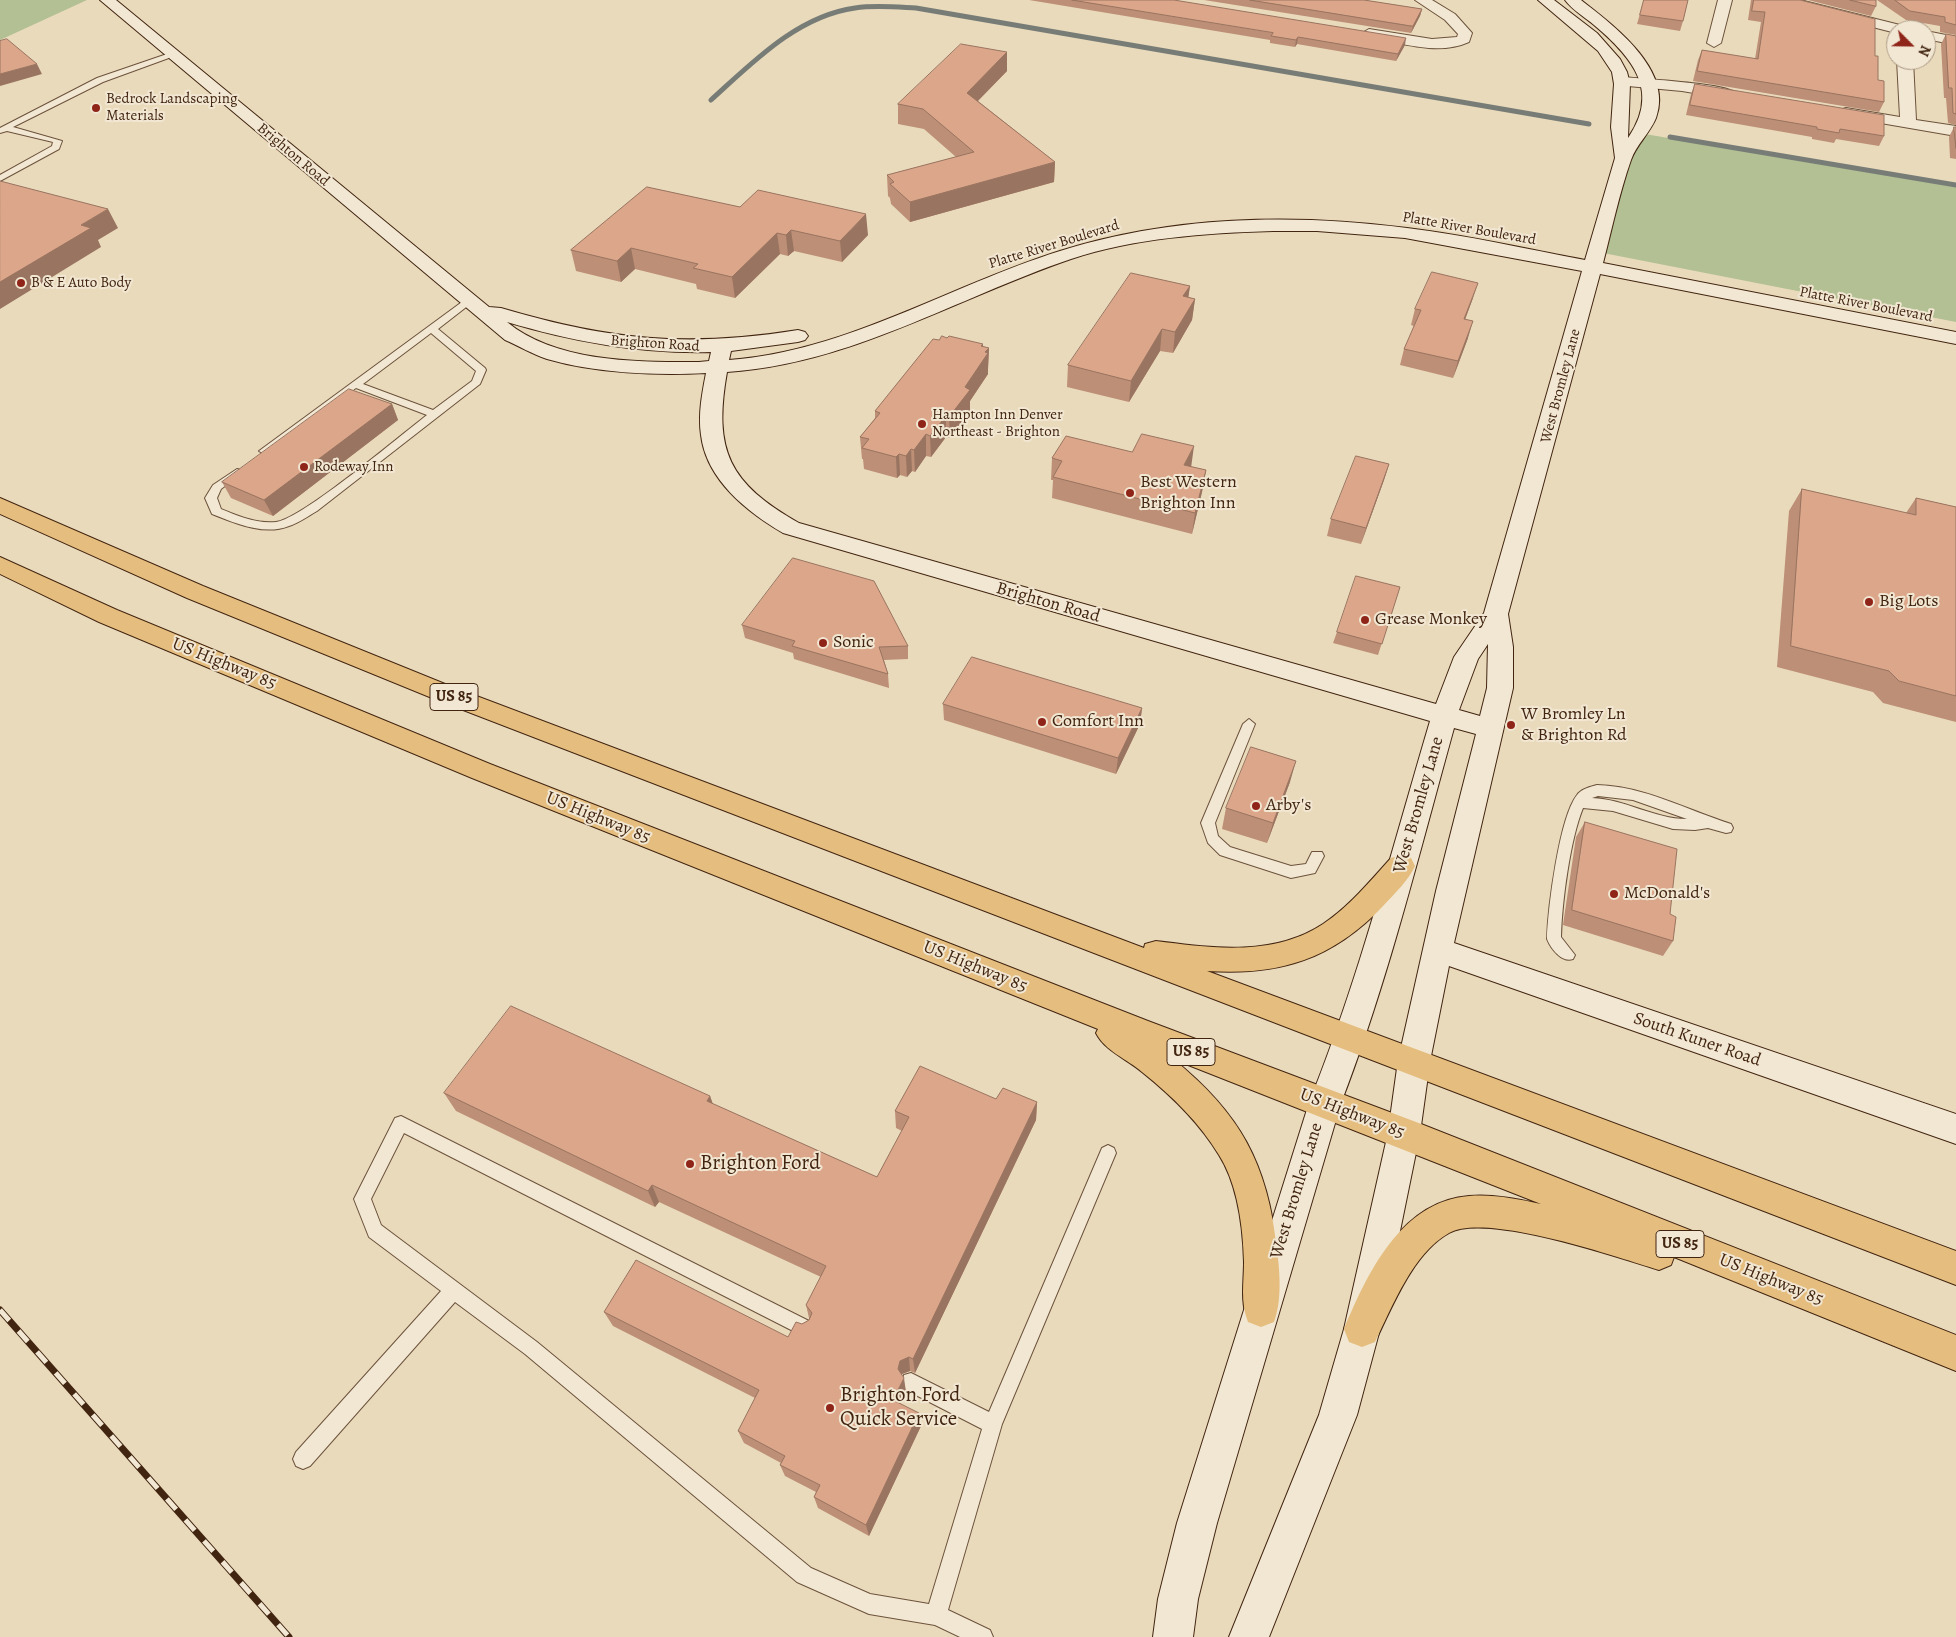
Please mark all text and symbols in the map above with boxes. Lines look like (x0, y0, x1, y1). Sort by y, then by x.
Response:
north arrow (1886, 20, 1936, 70)
text: N (1914, 42, 1935, 59)
place label: Bedrock Landscaping Materials (106, 90, 237, 125)
marker: Bedrock Landscaping Materials (90, 102, 102, 114)
street label: Brighton Road (253, 119, 333, 191)
street label: Platte River Boulevard (1401, 208, 1537, 250)
street label: Platte River Boulevard (987, 217, 1121, 273)
place label: B & E Auto Body (31, 274, 131, 292)
marker: B & E Auto Body (15, 277, 27, 289)
street label: Platte River Boulevard (1798, 283, 1934, 327)
street label: West Bromley Lane (1537, 327, 1585, 445)
street label: Brighton Road (610, 332, 700, 356)
place label: Hampton Inn Denver Northeast - Brighton (932, 406, 1063, 441)
marker: Hampton Inn Denver Northeast - Brighton (916, 418, 928, 430)
place label: Rodeway Inn (314, 458, 393, 476)
marker: Rodeway Inn (298, 461, 310, 473)
place label: Best Western Brighton Inn (1140, 472, 1237, 514)
marker: Best Western Brighton Inn (1124, 487, 1136, 499)
street label: Brighton Road (994, 578, 1102, 628)
place label: Big Lots (1879, 591, 1938, 613)
marker: Big Lots (1863, 596, 1875, 608)
place label: Grease Monkey (1375, 609, 1487, 631)
marker: Grease Monkey (1359, 614, 1371, 626)
place label: Sonic (833, 632, 874, 654)
street label: US Highway 85 (169, 633, 279, 695)
marker: Sonic (817, 637, 829, 649)
road number: US 85 (430, 684, 478, 710)
place label: W Bromley Ln & Brighton Rd (1521, 704, 1627, 746)
place label: Comfort Inn (1052, 711, 1144, 733)
marker: Comfort Inn (1036, 716, 1048, 728)
marker: W Bromley Ln & Brighton Rd (1505, 719, 1517, 731)
street label: West Bromley Lane (1389, 734, 1449, 876)
street label: US Highway 85 (543, 787, 653, 849)
place label: Arby's (1266, 795, 1311, 817)
marker: Arby's (1250, 800, 1262, 812)
place label: McDonald's (1624, 883, 1710, 905)
marker: McDonald's (1608, 888, 1620, 900)
street label: US Highway 85 (920, 936, 1030, 998)
street label: South Kuner Road (1630, 1008, 1764, 1072)
road number: US 85 (1167, 1038, 1215, 1066)
street label: US Highway 85 (1296, 1084, 1408, 1144)
street label: West Bromley Lane (1266, 1120, 1328, 1262)
place label: Brighton Ford (700, 1151, 820, 1177)
marker: Brighton Ford (684, 1158, 696, 1170)
road number: US 85 (1656, 1230, 1704, 1258)
street label: US Highway 85 (1716, 1249, 1826, 1311)
place label: Brighton Ford Quick Service (840, 1383, 960, 1433)
marker: Brighton Ford Quick Service (824, 1402, 836, 1414)

